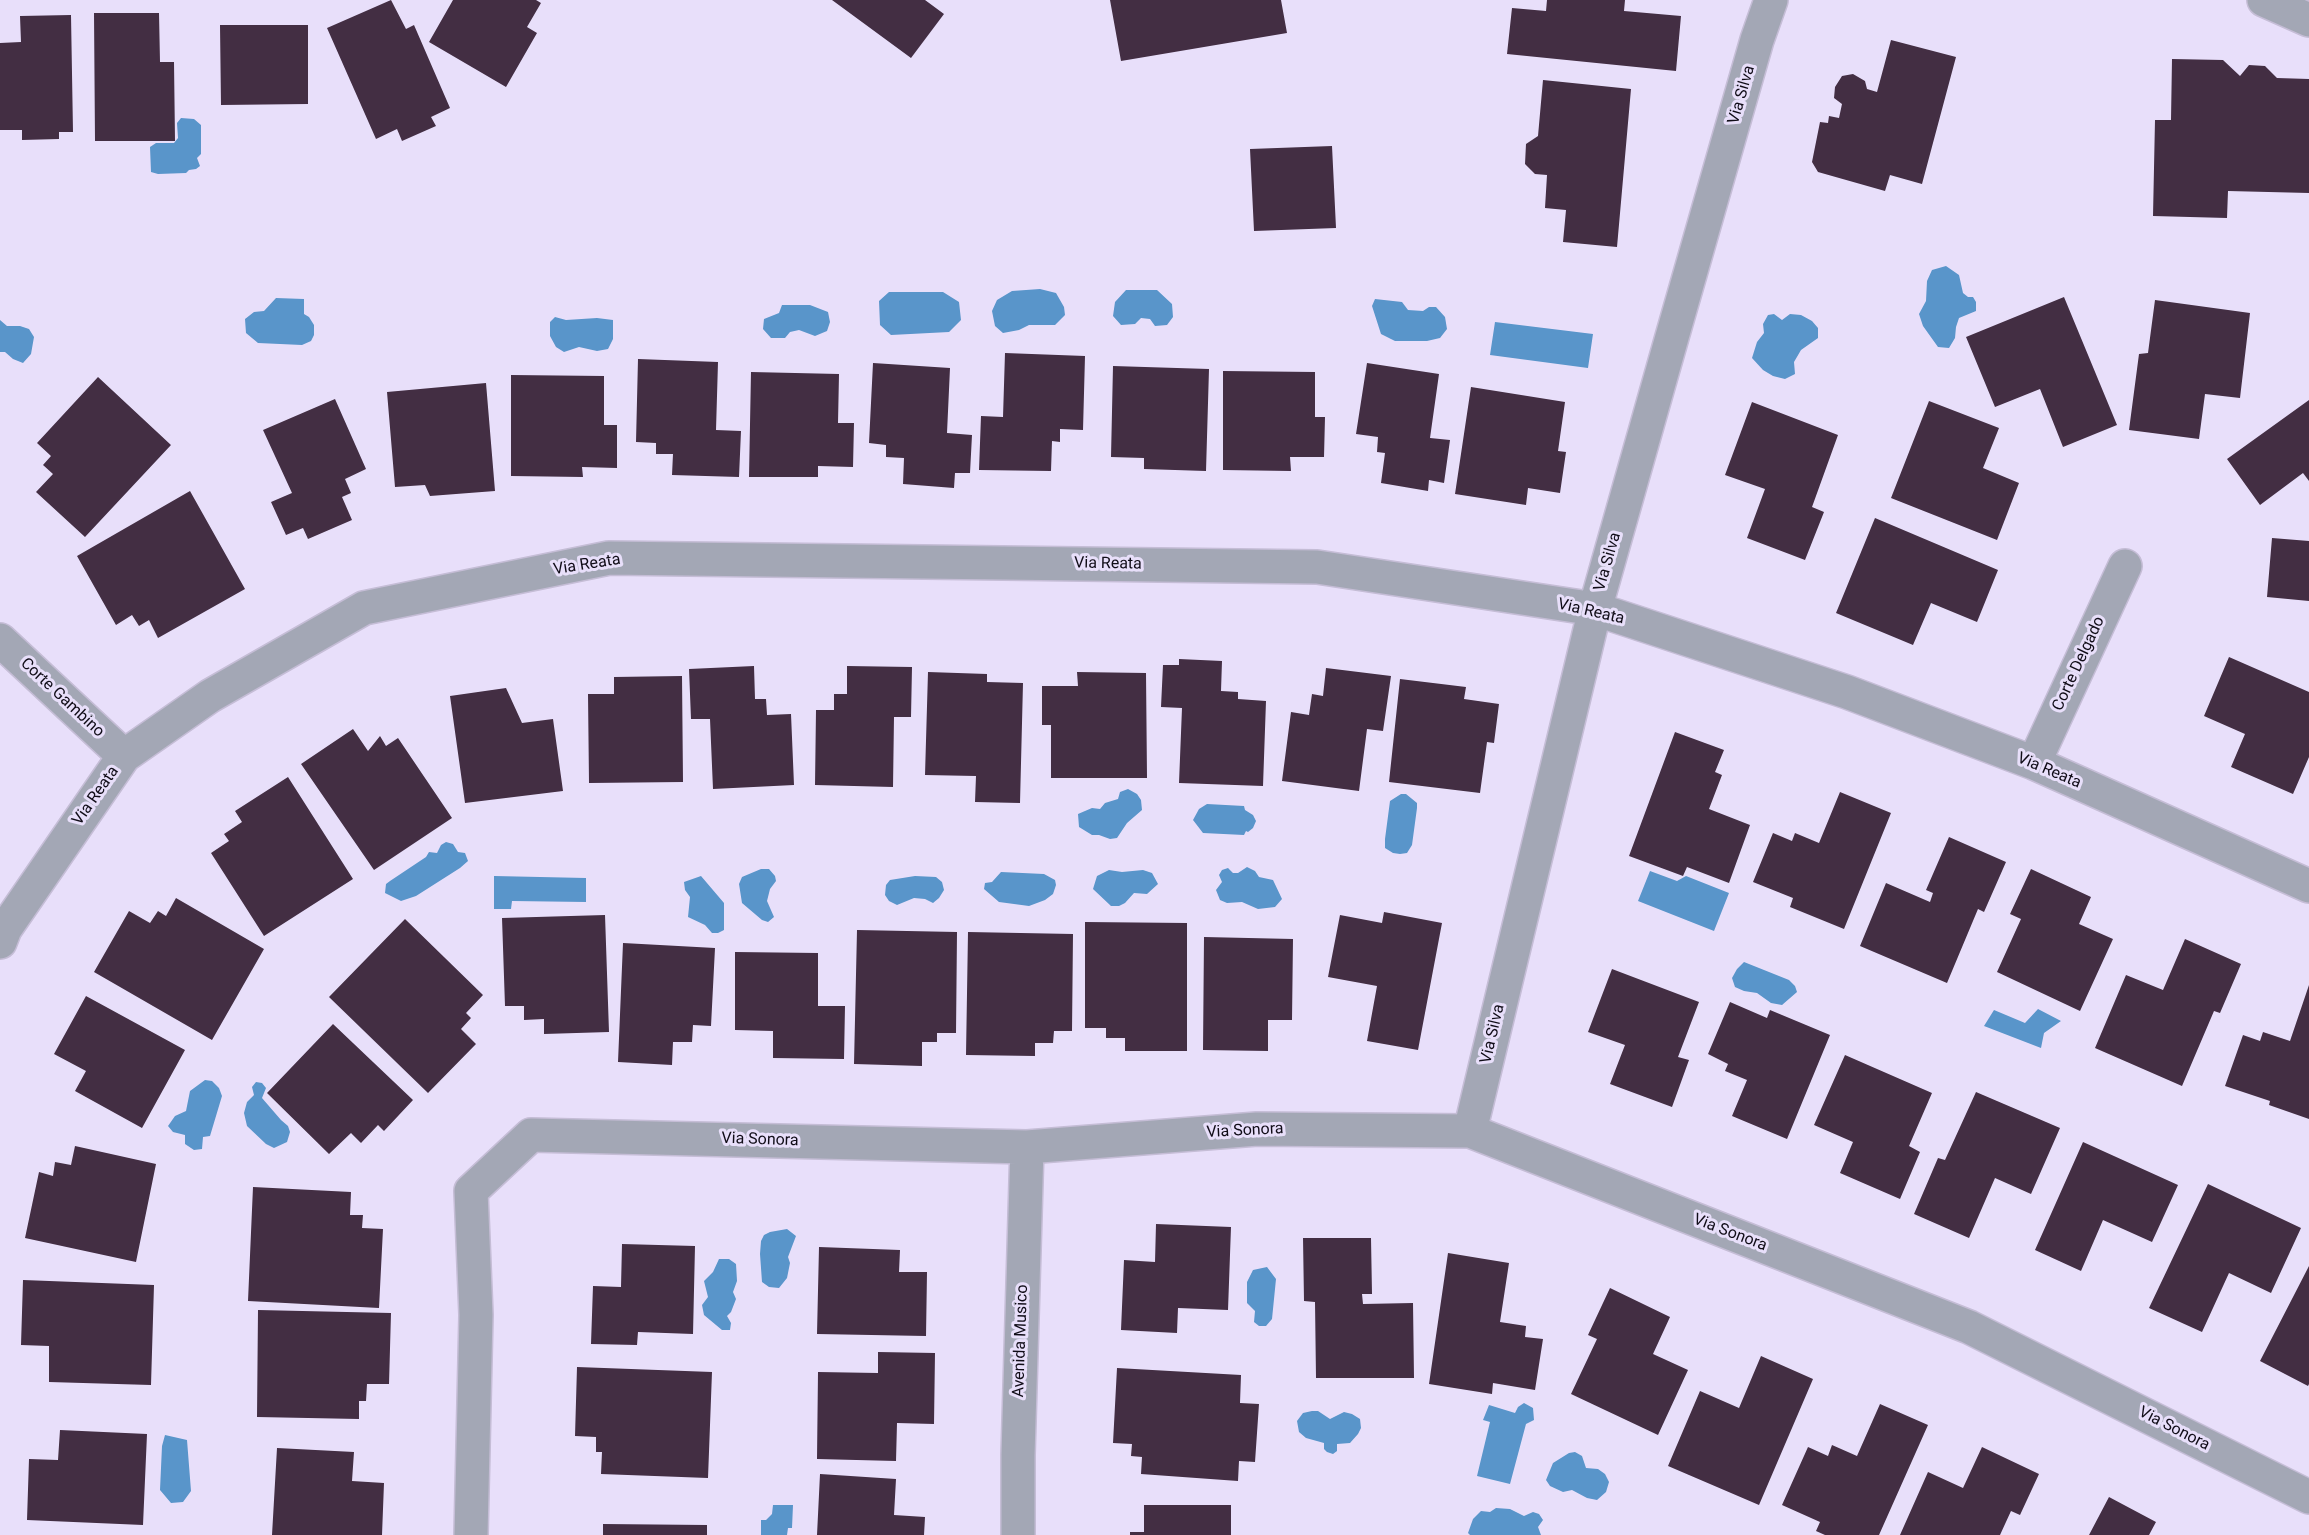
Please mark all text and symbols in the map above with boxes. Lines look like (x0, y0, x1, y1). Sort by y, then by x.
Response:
street label: Via Silva (1724, 63, 1760, 127)
street label: Via Silva (1590, 530, 1626, 594)
street label: Via Reata (552, 550, 622, 580)
street label: Via Reata (1074, 554, 1142, 574)
street label: Via Reata (1556, 595, 1626, 629)
street label: Corte Delgado (2049, 614, 2109, 714)
street label: Corte Gambino (16, 654, 108, 742)
street label: Via Reata (2014, 749, 2084, 793)
street label: Via Reata (69, 763, 123, 829)
street label: Via Silva (1477, 1002, 1509, 1066)
street label: Via Sonora (1206, 1119, 1284, 1143)
street label: Via Sonora (721, 1129, 799, 1151)
street label: Via Sonora (1691, 1210, 1769, 1256)
street label: Avenida Musico (1009, 1284, 1033, 1398)
street label: Via Sonora (2135, 1403, 2213, 1455)

